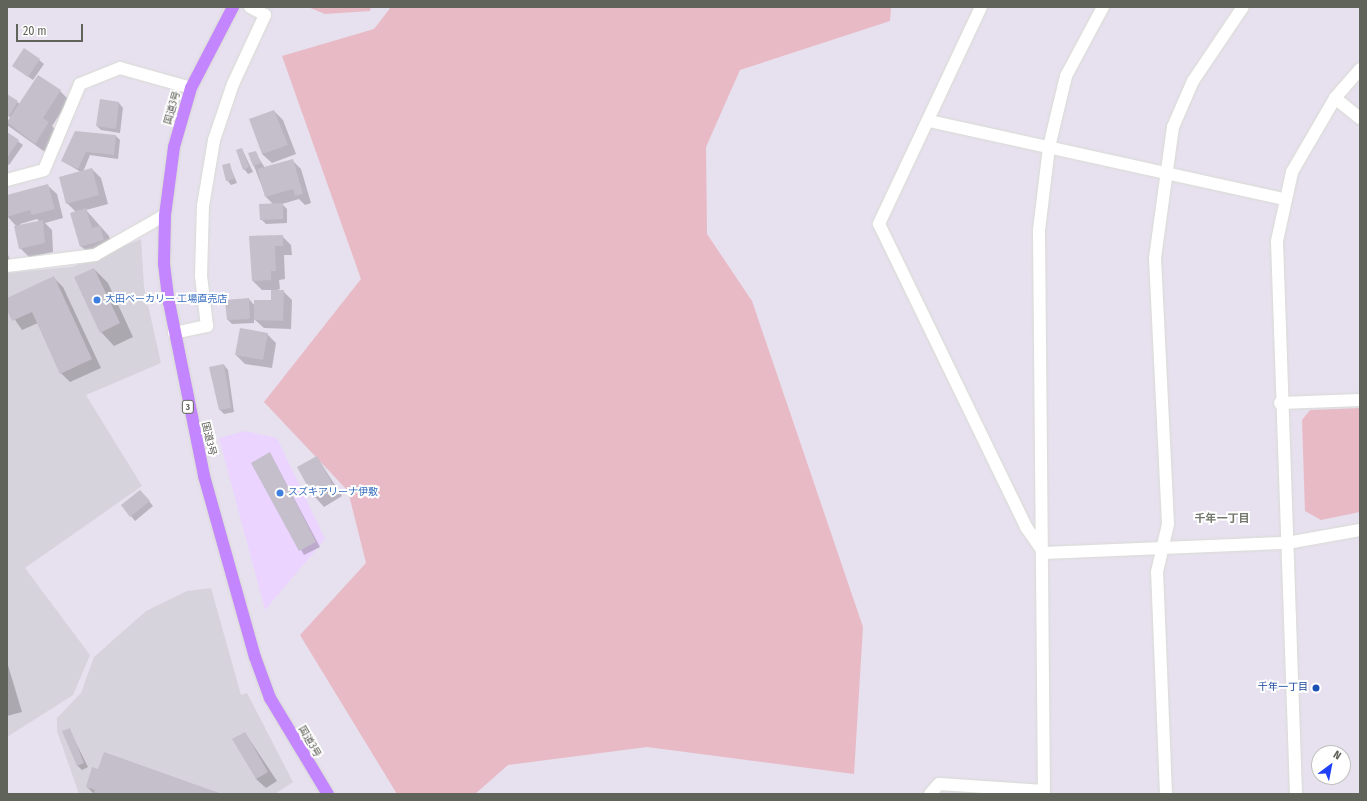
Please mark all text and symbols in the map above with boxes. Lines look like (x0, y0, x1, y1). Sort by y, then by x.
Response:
scale bar (18, 16, 85, 42)
text: 20 m (23, 24, 47, 38)
street label: 国道3号 (162, 90, 184, 126)
place label: 大田ベーカリー 工場直売店 (105, 294, 227, 306)
marker: 大田ベーカリー 工場直売店 (92, 295, 102, 305)
road number: 3 (181, 400, 195, 414)
street label: 国道3号 (198, 421, 218, 457)
place label: スズキアリーナ伊敷 (288, 487, 378, 499)
marker: スズキアリーナ伊敷 (275, 488, 285, 498)
district label: 千年一丁目 (1195, 512, 1249, 526)
place label: 千年一丁目 (1258, 682, 1308, 694)
marker: 千年一丁目 (1311, 683, 1321, 693)
street label: 国道3号 (295, 724, 323, 760)
north arrow (1311, 745, 1351, 785)
text: N (1331, 748, 1343, 763)

